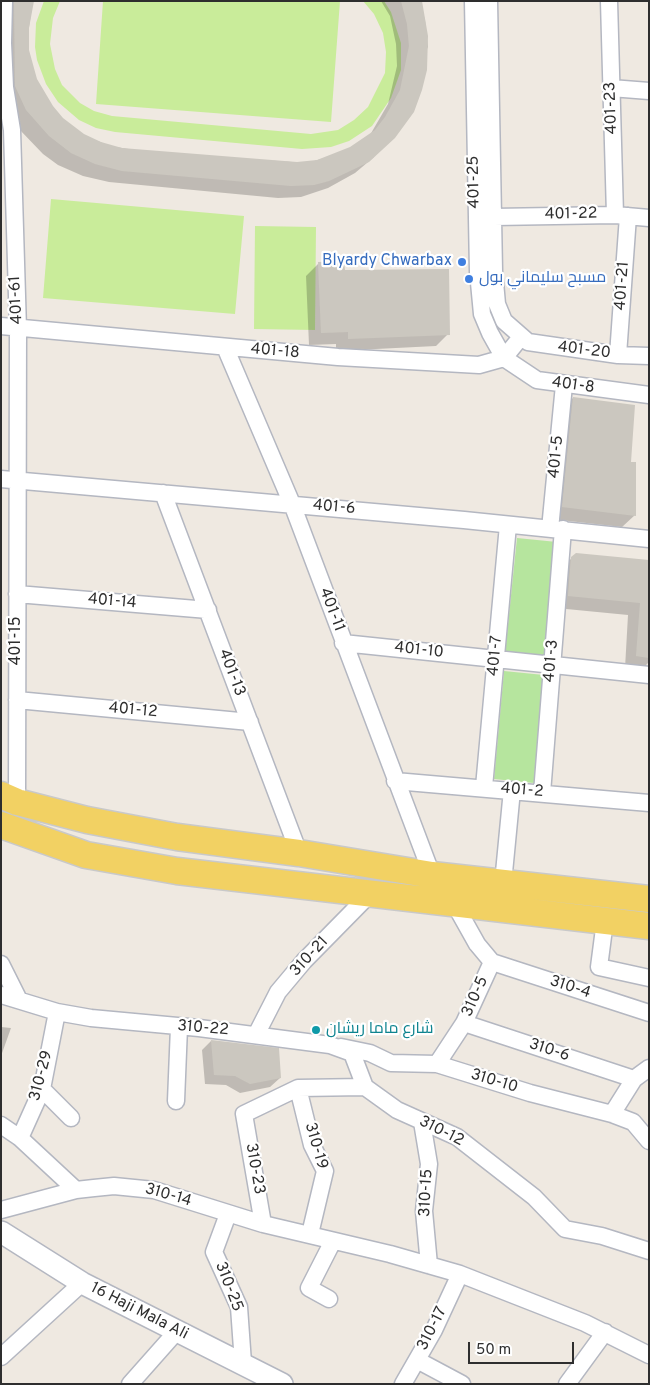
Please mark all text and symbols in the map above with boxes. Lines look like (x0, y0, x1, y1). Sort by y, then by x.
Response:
street label: 401-23 (601, 81, 623, 135)
street label: 401-25 (465, 155, 485, 209)
street label: 401-22 (544, 205, 598, 225)
place label: Blyardy Chwarbax (322, 252, 452, 272)
marker: Blyardy Chwarbax (456, 256, 468, 268)
street label: 401-21 (612, 261, 634, 311)
place label: مسبح سلیماني بول (479, 269, 606, 289)
marker: مسبح سلیماني بول (463, 273, 475, 285)
street label: 401-61 (6, 275, 28, 325)
street label: 401-20 (556, 338, 612, 364)
street label: 401-18 (250, 340, 300, 364)
street label: 401-8 (550, 373, 596, 399)
street label: 401-5 (545, 435, 569, 479)
street label: 401-6 (312, 497, 356, 519)
street label: 401-11 (314, 585, 348, 635)
street label: 401-14 (87, 590, 137, 614)
street label: 401-15 (7, 616, 27, 666)
street label: 401-7 (485, 635, 507, 677)
street label: 401-10 (393, 639, 445, 663)
street label: 401-3 (541, 639, 563, 683)
street label: 401-13 (213, 647, 249, 699)
street label: 401-12 (108, 699, 158, 723)
street label: 401-2 (500, 780, 544, 802)
street label: 310-21 (287, 933, 333, 981)
street label: 310-4 (547, 972, 593, 1004)
street label: 310-5 (459, 974, 493, 1020)
street label: 310-22 (176, 1017, 230, 1041)
place label: شارع ماما ريشان (326, 1020, 433, 1040)
marker: شارع ماما ريشان (310, 1024, 322, 1036)
street label: 310-6 (526, 1035, 572, 1067)
street label: 310-29 (26, 1049, 58, 1103)
street label: 310-10 (468, 1066, 520, 1098)
street label: 310-12 (415, 1113, 467, 1151)
street label: 310-19 (299, 1120, 331, 1172)
street label: 310-23 (240, 1142, 268, 1196)
street label: 310-15 (416, 1168, 438, 1218)
street label: 310-14 (142, 1180, 194, 1212)
street label: 310-25 (210, 1259, 246, 1315)
street label: 16 Haji Mala Ali (87, 1279, 191, 1345)
street label: 310-17 (414, 1304, 452, 1354)
scale bar (470, 1332, 576, 1364)
text: 50 m (476, 1341, 511, 1360)

